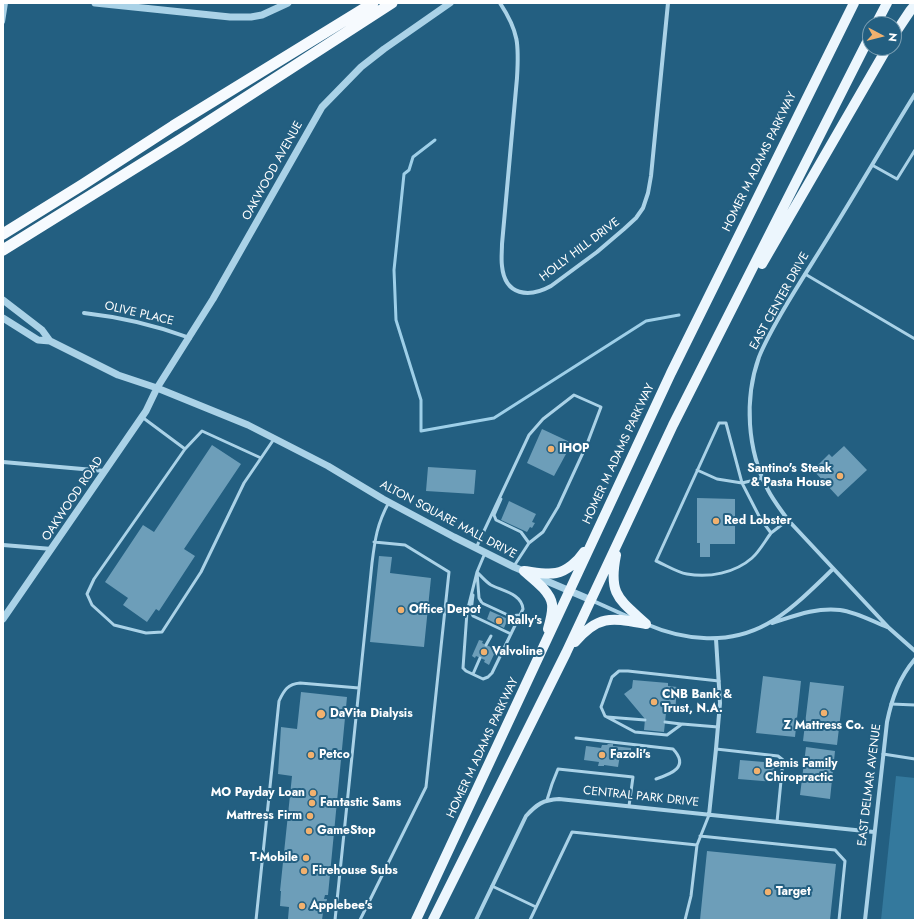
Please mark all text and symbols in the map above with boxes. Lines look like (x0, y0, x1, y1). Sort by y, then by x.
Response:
north arrow (862, 16, 902, 56)
text: N (884, 32, 901, 43)
street label: HOMER M ADAMS PARKWAY (720, 90, 800, 234)
street label: OAKWOOD AVENUE (240, 119, 306, 223)
street label: HOLLY HILL DRIVE (537, 215, 623, 285)
street label: EAST CENTER DRIVE (747, 250, 813, 352)
street label: OLIVE PLACE (103, 299, 175, 329)
street label: HOMER M ADAMS PARKWAY (580, 381, 658, 527)
place label: IHOP (559, 442, 590, 456)
marker: IHOP (546, 444, 556, 454)
street label: OAKWOOD ROAD (39, 454, 107, 544)
place label: Santino's Steak & Pasta House (747, 462, 832, 490)
marker: Santino's Steak & Pasta House (835, 471, 845, 481)
street label: ALTON SQUARE MALL DRIVE (377, 478, 519, 562)
place label: Red Lobster (724, 514, 792, 528)
marker: Red Lobster (711, 516, 721, 526)
place label: Office Depot (409, 603, 481, 617)
marker: Office Depot (396, 605, 406, 615)
place label: Rally's (507, 614, 542, 628)
marker: Rally's (494, 616, 504, 626)
place label: Valvoline (492, 645, 543, 659)
marker: Valvoline (479, 647, 489, 657)
street label: HOMER M ADAMS PARKWAY (444, 675, 522, 821)
place label: CNB Bank & Trust, N.A. (662, 688, 732, 716)
marker: CNB Bank & Trust, N.A. (649, 697, 659, 707)
place label: DaVita Dialysis (330, 707, 413, 721)
marker: DaVita Dialysis (315, 708, 327, 720)
marker: Z Mattress Co. (819, 708, 829, 718)
place label: Z Mattress Co. (784, 719, 864, 733)
street label: EAST DELMAR AVENUE (855, 723, 885, 847)
place label: Petco (319, 748, 350, 762)
place label: Fazoli's (610, 748, 650, 762)
marker: Petco (306, 750, 316, 760)
marker: Fazoli's (597, 750, 607, 760)
place label: Bemis Family Chiropractic (765, 757, 837, 785)
marker: Bemis Family Chiropractic (752, 766, 762, 776)
street label: CENTRAL PARK DRIVE (582, 784, 700, 810)
place label: MO Payday Loan (211, 786, 305, 800)
marker: MO Payday Loan (308, 788, 318, 798)
place label: Fantastic Sams (320, 796, 401, 810)
marker: Fantastic Sams (307, 798, 317, 808)
place label: Mattress Firm (226, 809, 302, 823)
marker: Mattress Firm (305, 811, 315, 821)
place label: GameStop (317, 824, 376, 838)
marker: GameStop (304, 826, 314, 836)
place label: T-Mobile (250, 851, 298, 865)
marker: T-Mobile (301, 853, 311, 863)
place label: Firehouse Subs (312, 864, 398, 878)
marker: Firehouse Subs (299, 866, 309, 876)
place label: Target (776, 885, 811, 899)
marker: Target (763, 887, 773, 897)
place label: Applebee's (310, 899, 372, 913)
marker: Applebee's (297, 901, 307, 911)

